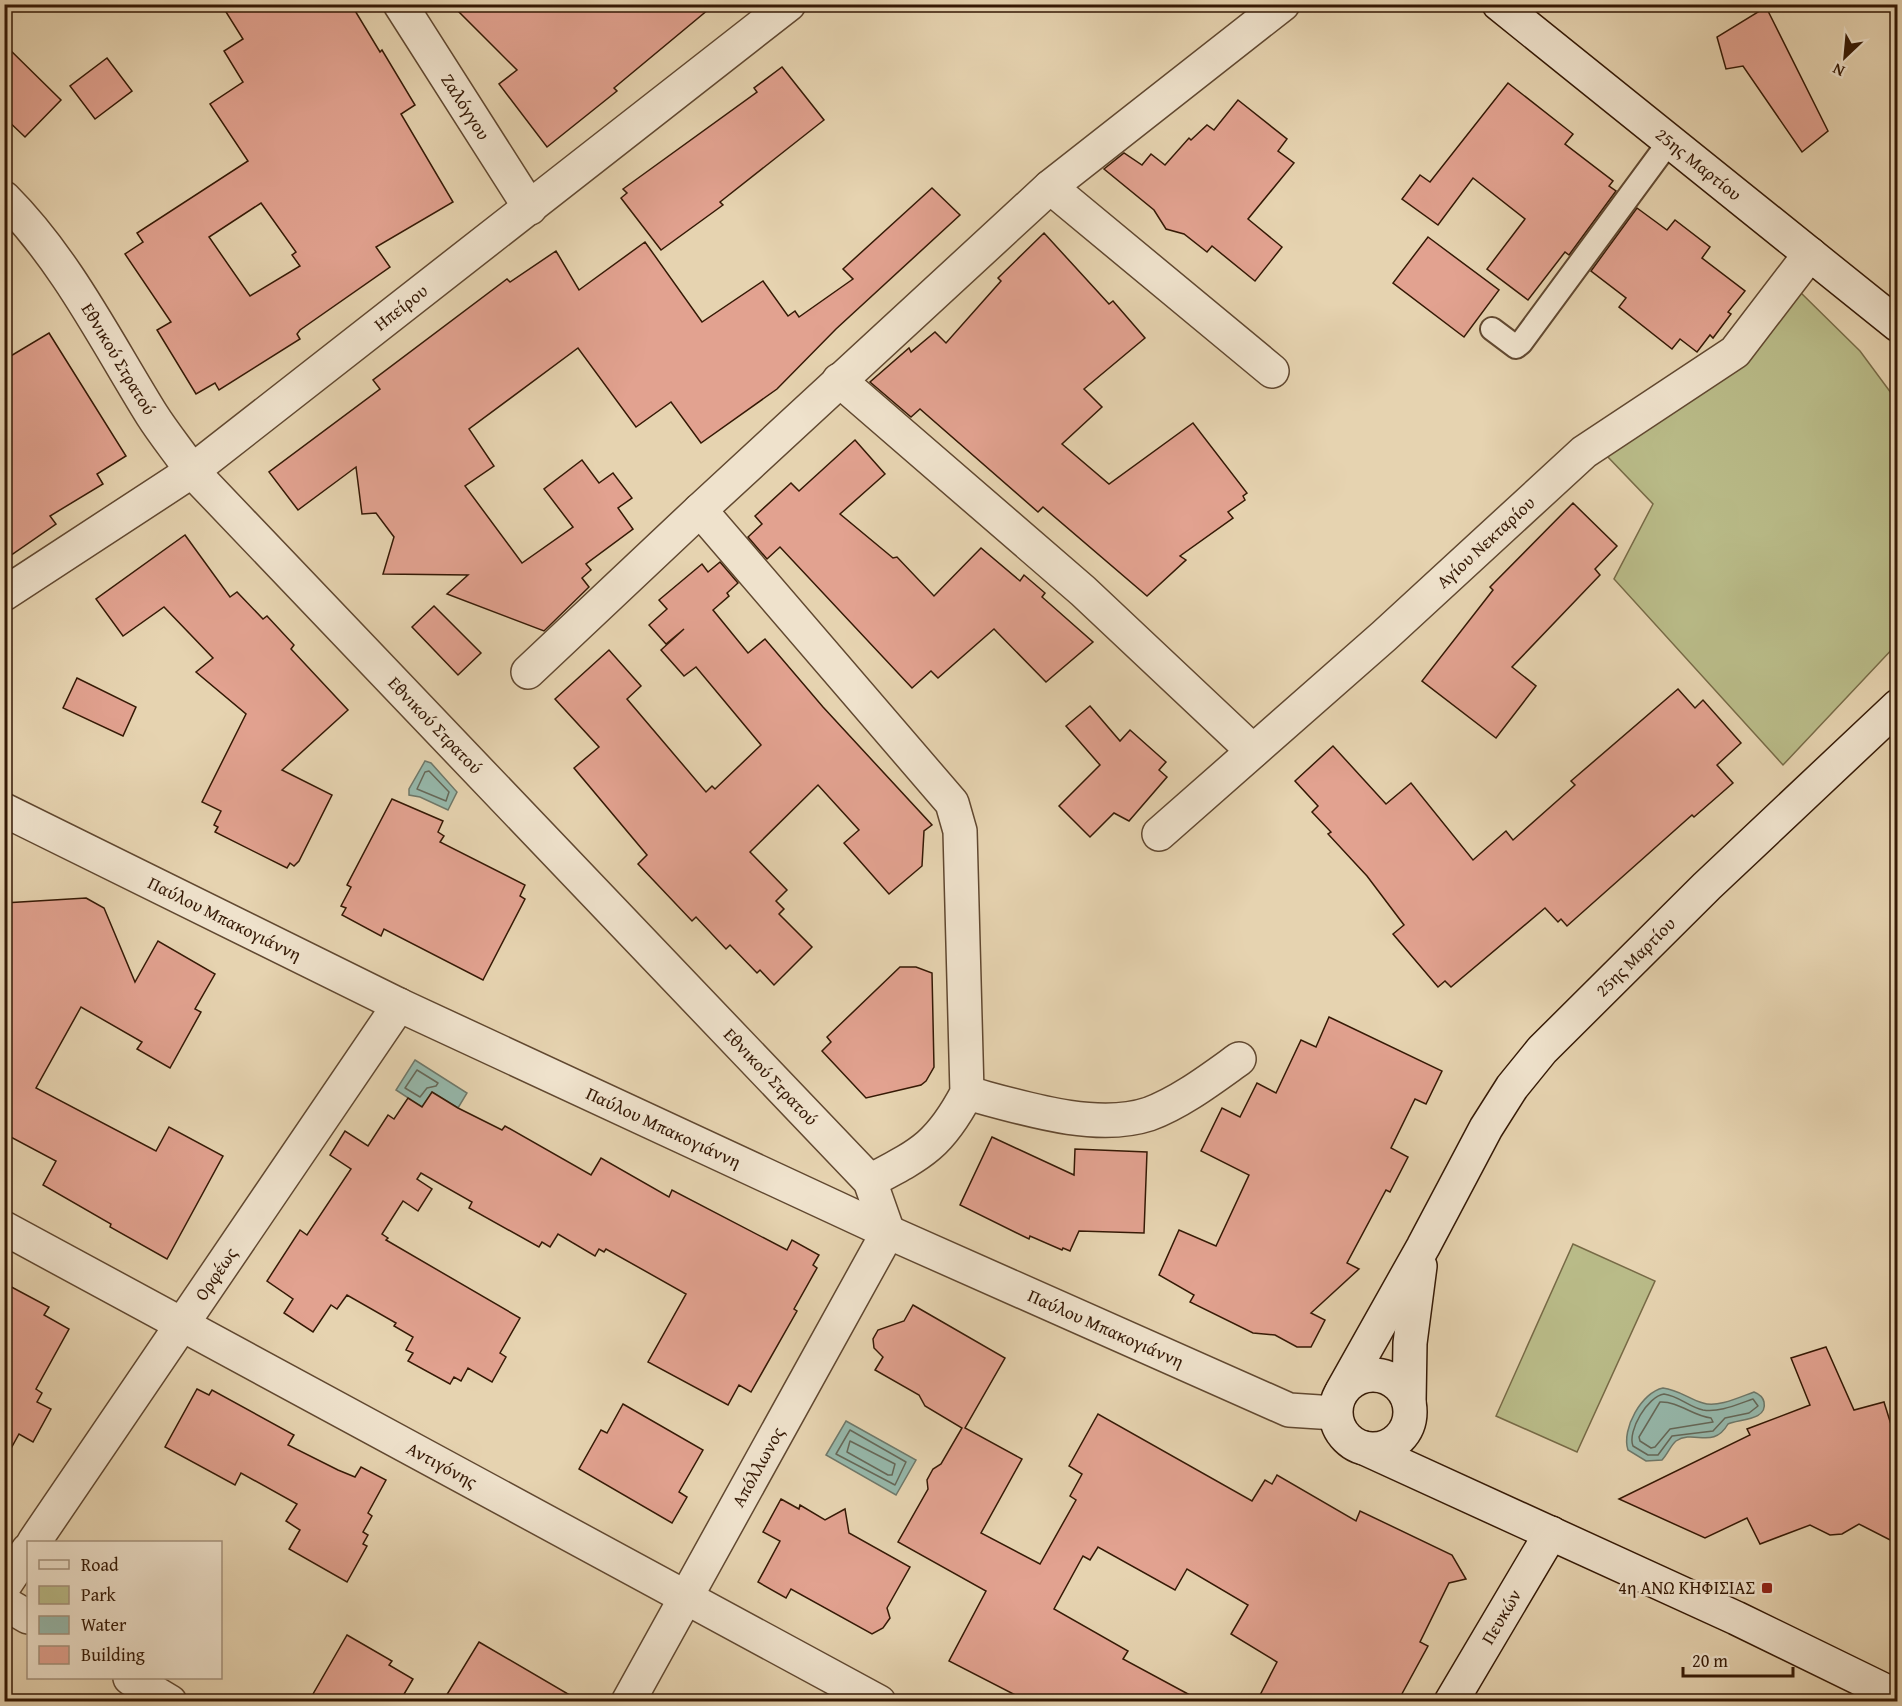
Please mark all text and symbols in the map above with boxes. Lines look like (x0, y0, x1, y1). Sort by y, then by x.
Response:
north arrow (1815, 27, 1875, 87)
text: N (1828, 57, 1848, 84)
street label: Ζαλόγγου (435, 68, 497, 145)
street label: 25ης Μαρτίου (1650, 121, 1748, 207)
street label: Ηπείρου (368, 277, 434, 337)
street label: Εθνικού Στρατού (75, 297, 163, 420)
street label: Αγίου Νεκταρίου (1430, 490, 1541, 594)
street label: Εθνικού Στρατού (382, 670, 489, 780)
street label: Παύλου Μπακογιάννη (143, 869, 306, 968)
street label: 25ης Μαρτίου (1589, 910, 1682, 1003)
street label: Εθνικού Στρατού (717, 1021, 824, 1132)
street label: Παύλου Μπακογιάννη (582, 1080, 746, 1175)
street label: Ορφέως (188, 1241, 244, 1306)
street label: Παύλου Μπακογιάννη (1024, 1282, 1188, 1375)
street label: Απόλλωνος (724, 1421, 791, 1512)
street label: Αντιγόνης (402, 1435, 483, 1495)
legend (27, 1541, 222, 1679)
text: Road (81, 1551, 119, 1578)
place label: 4η ΑΝΩ ΚΗΦΙΣΙΑΣ (1618, 1574, 1755, 1601)
text: Park (81, 1581, 117, 1608)
marker: 4η ΑΝΩ ΚΗΦΙΣΙΑΣ (1760, 1581, 1774, 1595)
street label: Πευκών (1474, 1584, 1528, 1649)
text: Water (81, 1611, 127, 1638)
scale bar (1683, 1640, 1792, 1678)
text: Building (81, 1641, 145, 1668)
text: 20 m (1692, 1647, 1728, 1674)

